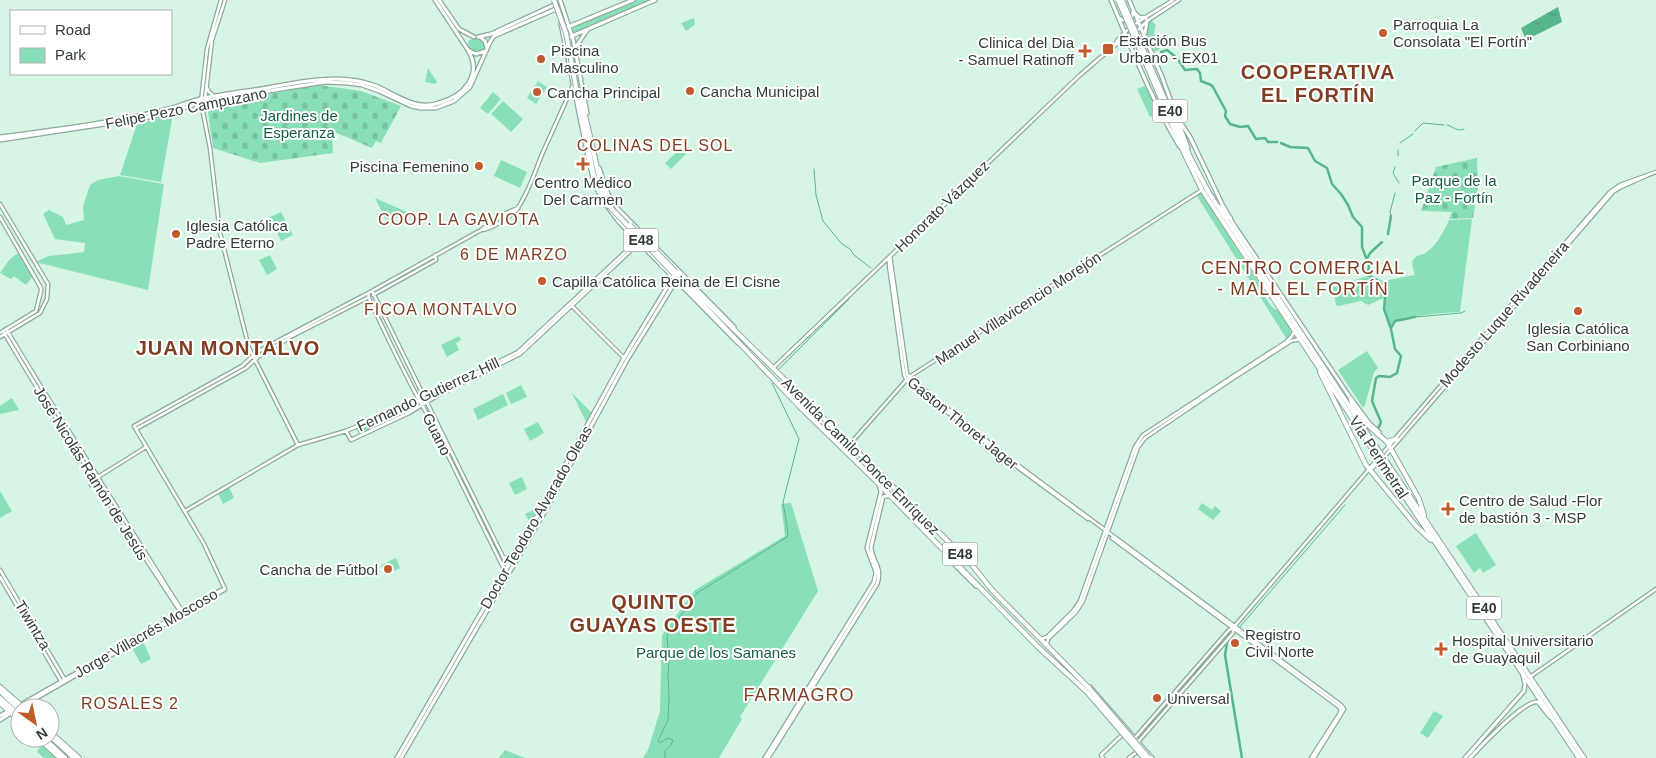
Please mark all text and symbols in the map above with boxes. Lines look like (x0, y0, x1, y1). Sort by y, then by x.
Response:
legend (10, 10, 172, 75)
place label: Parroquia La Consolata "El Fortín" (1393, 16, 1532, 50)
text: Road (55, 21, 91, 38)
marker: Parroquia La Consolata "El Fortín" (1377, 27, 1389, 39)
place label: Estación Bus Urbano - EX01 (1119, 32, 1218, 66)
place label: Clinica del Dia - Samuel Ratinoff (958, 34, 1075, 68)
place label: Piscina Masculino (551, 42, 619, 76)
marker: Estación Bus Urbano - EX01 (1101, 42, 1115, 56)
marker: Clinica del Dia - Samuel Ratinoff (1078, 44, 1092, 58)
text: Park (55, 46, 86, 63)
marker: Piscina Masculino (535, 53, 547, 65)
district label: COOPERATIVA EL FORTÍN (1241, 61, 1395, 106)
place label: Cancha Municipal (700, 83, 819, 100)
street label: Felipe Pezo Campuzano (104, 84, 268, 132)
place label: Cancha Principal (547, 84, 660, 101)
marker: Cancha Municipal (684, 85, 696, 97)
marker: Cancha Principal (531, 86, 543, 98)
road number: E40 (1152, 100, 1188, 122)
park label: Jardines de Esperanza (260, 107, 338, 141)
district label: COLINAS DEL SOL (577, 137, 733, 154)
marker: Centro Médico Del Carmen (576, 157, 590, 171)
street label: Honorato Vázquez (891, 157, 993, 255)
place label: Piscina Femenino (350, 158, 469, 175)
marker: Piscina Femenino (473, 160, 485, 172)
park label: Parque de la Paz - Fortín (1411, 172, 1497, 206)
place label: Centro Médico Del Carmen (534, 174, 632, 208)
district label: COOP. LA GAVIOTA (378, 211, 540, 228)
place label: Iglesia Católica Padre Eterno (186, 217, 288, 251)
marker: Iglesia Católica Padre Eterno (170, 228, 182, 240)
road number: E48 (624, 228, 658, 252)
street label: Modesto Luque Rivadeneira (1436, 237, 1572, 390)
district label: 6 DE MARZO (460, 246, 568, 263)
street label: Manuel Villavicencio Morejón (932, 248, 1104, 368)
district label: CENTRO COMERCIAL - MALL EL FORTÍN (1201, 258, 1405, 299)
place label: Capilla Católica Reina de El Cisne (552, 273, 780, 290)
marker: Capilla Católica Reina de El Cisne (536, 275, 548, 287)
district label: FICOA MONTALVO (364, 301, 518, 318)
marker: Iglesia Católica San Corbiniano (1572, 305, 1584, 317)
place label: Iglesia Católica San Corbiniano (1526, 320, 1630, 354)
district label: JUAN MONTALVO (136, 337, 320, 359)
street label: Fernando Gutierrez Hill (354, 354, 502, 434)
street label: Gaston Thoret Jager (904, 373, 1022, 473)
street label: Avenida Camilo Ponce Enríquez (779, 374, 943, 538)
street label: José Nicolás Ramón de Jesús (30, 383, 152, 563)
street label: Guano (419, 410, 455, 458)
street label: Vía Perimetral (1346, 413, 1412, 501)
street label: Doctor Teodoro Alvarado Oleas (477, 423, 595, 611)
place label: Centro de Salud -Flor de bastión 3 - MSP (1459, 492, 1602, 526)
marker: Centro de Salud -Flor de bastión 3 - MSP (1441, 502, 1455, 516)
road number: E48 (942, 542, 978, 566)
place label: Cancha de Fútbol (260, 561, 378, 578)
marker: Cancha de Fútbol (382, 563, 394, 575)
street label: Jorge Villacrés Moscoso (71, 585, 221, 681)
district label: QUINTO GUAYAS OESTE (569, 591, 737, 636)
road number: E40 (1466, 596, 1502, 620)
street label: Tiwintza (12, 597, 55, 653)
place label: Registro Civil Norte (1245, 626, 1314, 660)
place label: Hospital Universitario de Guayaquil (1452, 632, 1594, 666)
marker: Registro Civil Norte (1229, 637, 1241, 649)
marker: Hospital Universitario de Guayaquil (1434, 642, 1448, 656)
park label: Parque de los Samanes (636, 644, 796, 661)
district label: FARMAGRO (743, 685, 855, 705)
place label: Universal (1167, 690, 1230, 707)
marker: Universal (1151, 692, 1163, 704)
district label: ROSALES 2 (81, 695, 179, 712)
north arrow (10, 698, 60, 748)
text: N (33, 724, 51, 743)

